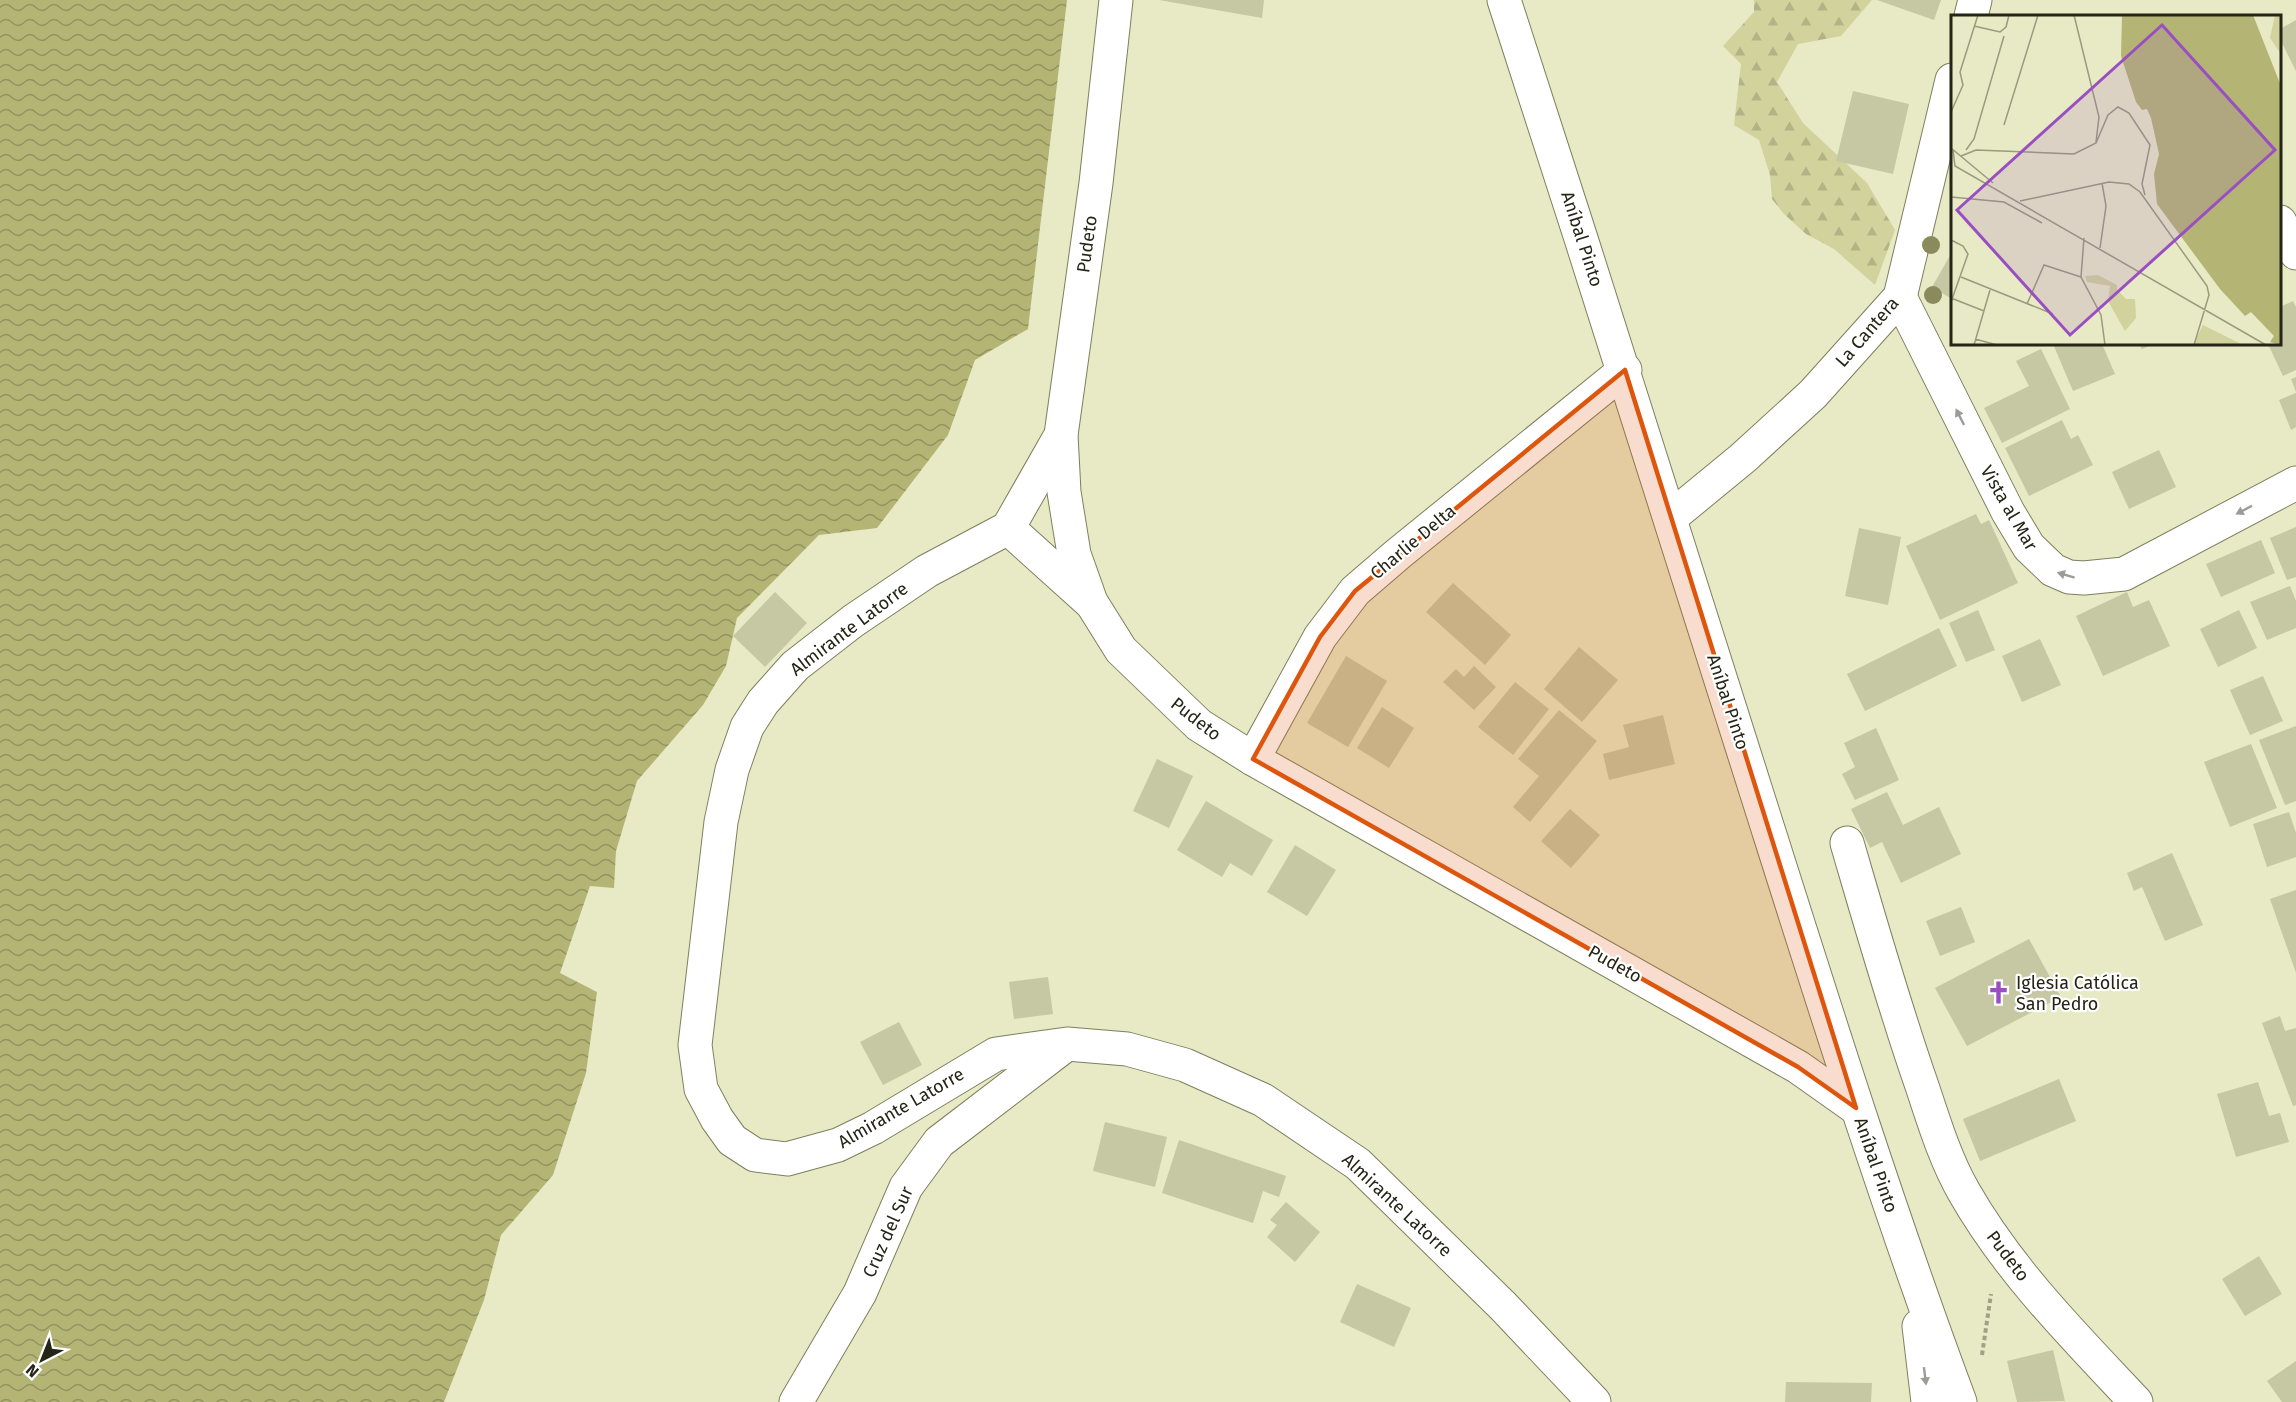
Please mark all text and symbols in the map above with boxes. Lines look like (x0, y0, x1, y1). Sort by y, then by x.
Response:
inset map (1951, 15, 2281, 345)
street label: Aníbal Pinto (1556, 188, 1608, 290)
street label: Pudeto (1072, 214, 1102, 274)
street label: La Cantera (1831, 292, 1903, 372)
one-way arrow (1955, 408, 1965, 425)
street label: Vista al Mar (1976, 461, 2042, 555)
street label: Charlie Delta (1366, 500, 1460, 584)
one-way arrow (2236, 505, 2253, 515)
one-way arrow (2057, 570, 2075, 579)
street label: Almirante Latorre (786, 577, 912, 681)
street label: Aníbal Pinto (1702, 651, 1754, 753)
street label: Pudeto (1166, 693, 1226, 745)
street label: Pudeto (1584, 940, 1646, 988)
place label: Iglesia Católica San Pedro (2016, 972, 2139, 1015)
church icon: Iglesia Católica San Pedro (1985, 980, 2011, 1006)
street label: Almirante Latorre (834, 1063, 968, 1153)
street label: Aníbal Pinto (1849, 1115, 1903, 1215)
street label: Almirante Latorre (1338, 1149, 1456, 1261)
street label: Cruz del Sur (858, 1183, 918, 1281)
street label: Pudeto (1982, 1226, 2034, 1286)
north arrow (12, 1330, 72, 1390)
text: N (22, 1360, 43, 1381)
one-way arrow (1920, 1367, 1930, 1386)

